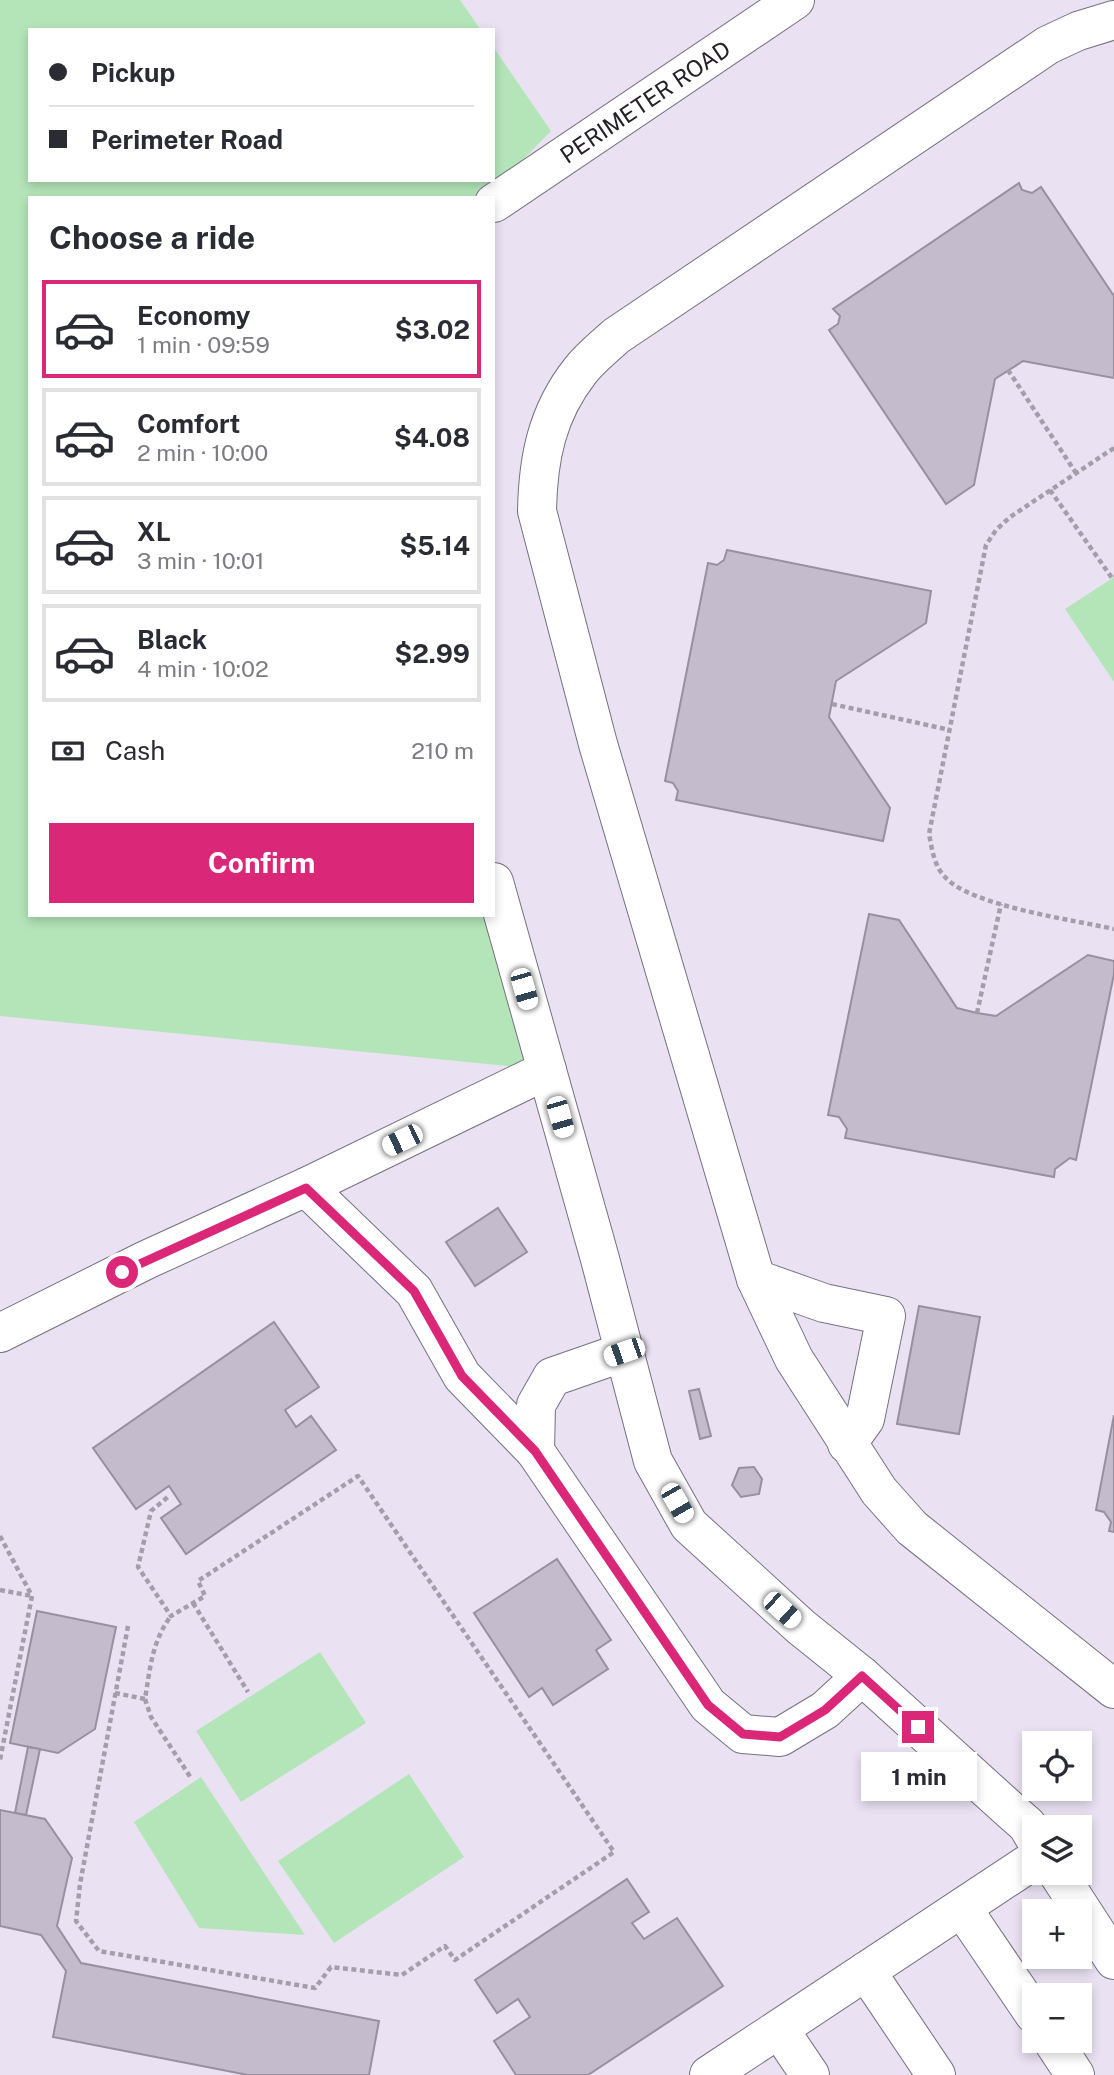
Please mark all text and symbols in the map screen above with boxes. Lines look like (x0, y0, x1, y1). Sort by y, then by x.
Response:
street label: PERIMETER ROAD (555, 34, 735, 168)
text: Pickup (91, 57, 175, 88)
text: Perimeter Road (91, 124, 283, 155)
text: Choose a ride (49, 219, 255, 256)
icon: car (53, 298, 116, 361)
text: Economy (137, 300, 250, 331)
text: $3.02 (395, 314, 470, 345)
text: 1 min · 09:59 (137, 331, 270, 358)
icon: car (53, 406, 116, 469)
text: Comfort (137, 408, 240, 439)
text: $4.08 (394, 422, 470, 453)
text: 2 min · 10:00 (137, 439, 268, 466)
icon: car (53, 514, 116, 577)
text: XL (137, 516, 171, 547)
text: $5.14 (400, 530, 470, 561)
text: 3 min · 10:01 (137, 547, 264, 574)
icon: car (53, 622, 116, 685)
text: Black (137, 624, 207, 655)
text: $2.99 (395, 638, 470, 669)
text: 4 min · 10:02 (137, 655, 269, 682)
icon: cash (49, 732, 87, 770)
text: Cash (105, 735, 165, 766)
text: 210 m (411, 737, 474, 764)
button: Confirm (49, 823, 474, 903)
car (509, 966, 540, 1012)
car (545, 1094, 576, 1140)
car (379, 1121, 426, 1159)
route start (106, 1256, 138, 1288)
car (601, 1335, 648, 1369)
car (658, 1480, 697, 1526)
car (760, 1588, 805, 1632)
route end (902, 1711, 934, 1743)
map controls (1022, 1731, 1092, 2053)
button: locate (1022, 1731, 1092, 1801)
callout: 1 min (860, 1752, 976, 1800)
text: 1 min (891, 1763, 947, 1790)
button: layers (1022, 1815, 1092, 1885)
button: + (1022, 1899, 1092, 1969)
button: − (1022, 1983, 1092, 2053)

